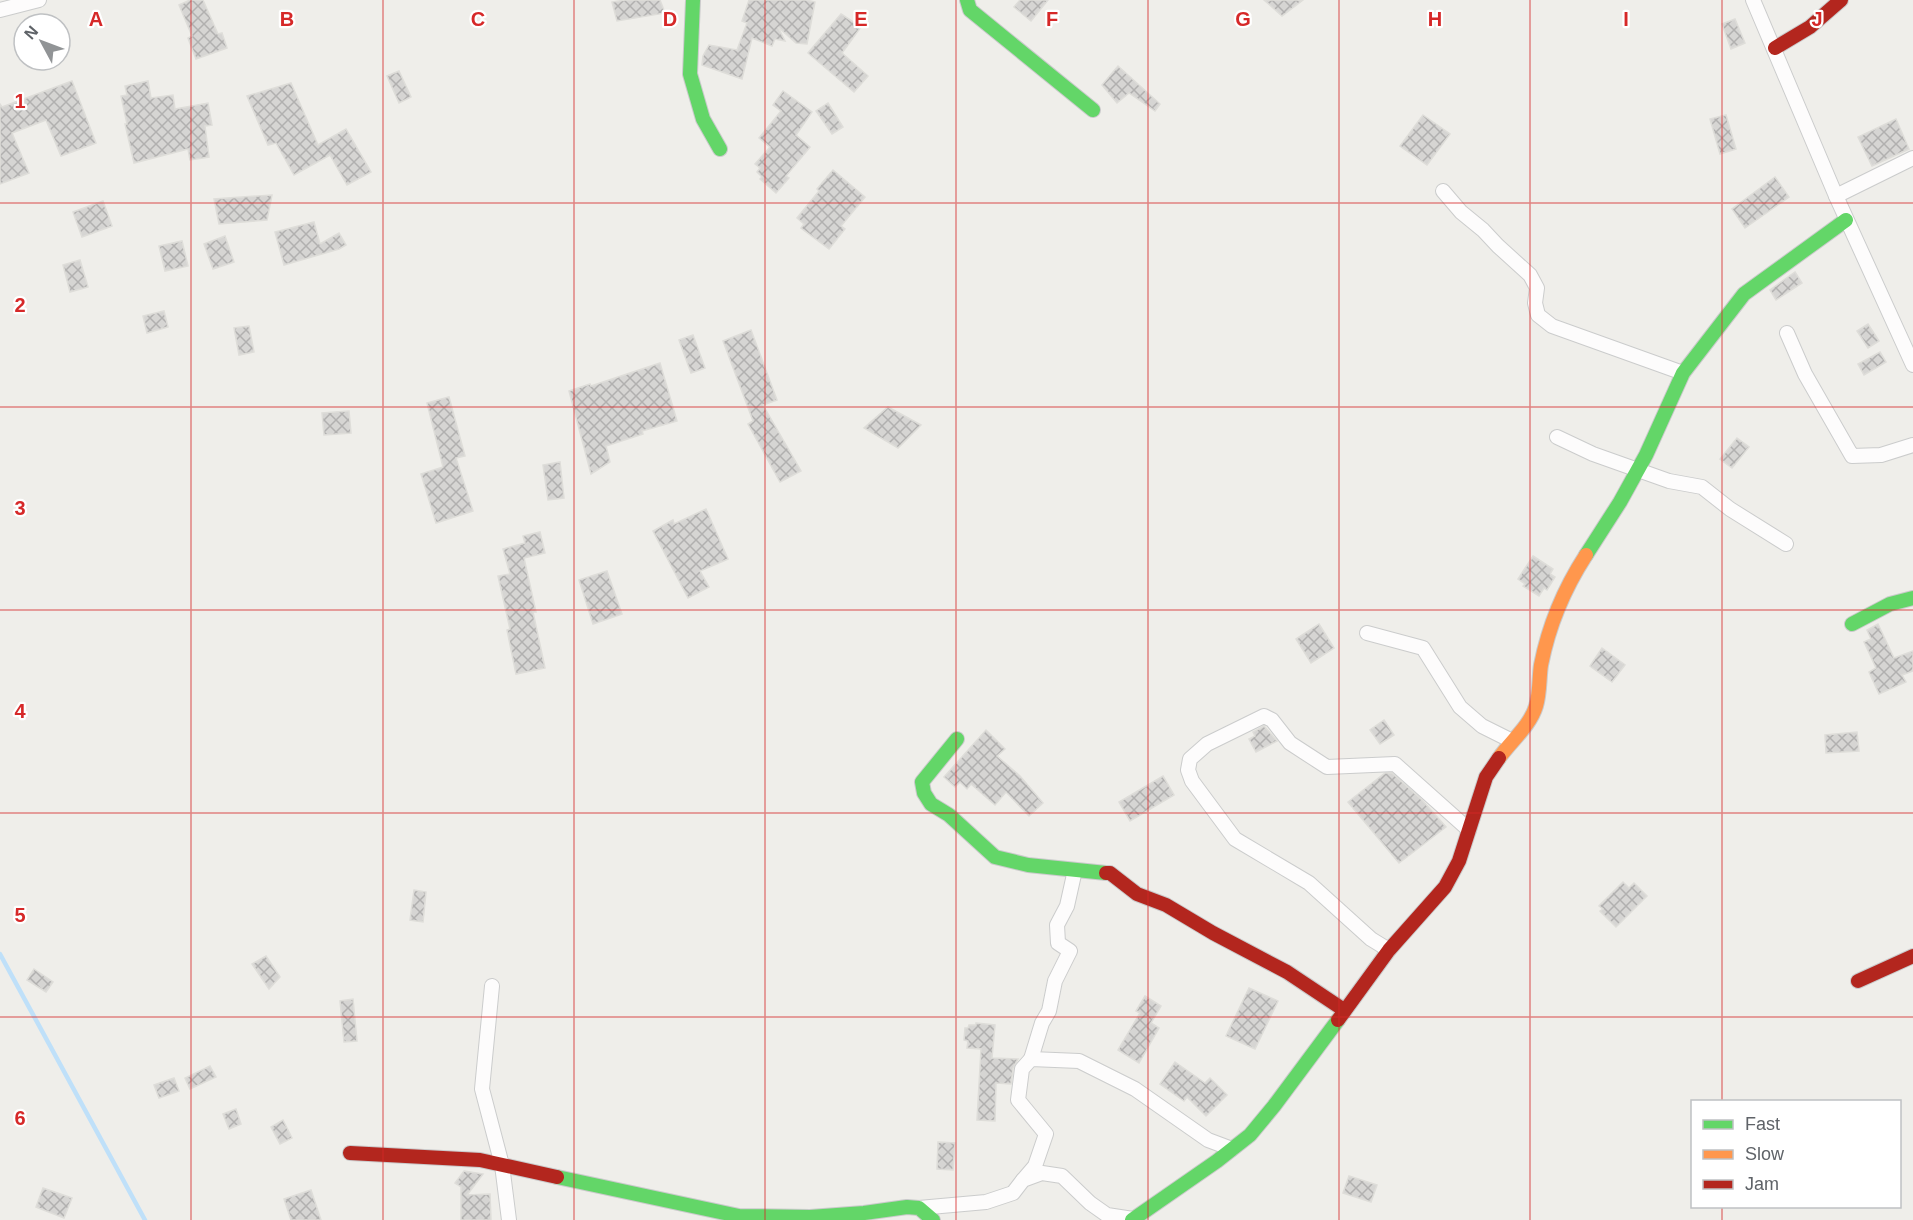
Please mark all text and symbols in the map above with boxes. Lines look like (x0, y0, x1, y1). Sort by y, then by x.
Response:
text: A (89, 8, 103, 30)
text: B (280, 8, 294, 30)
text: C (471, 8, 485, 30)
text: D (663, 8, 677, 30)
text: E (854, 8, 868, 30)
text: F (1046, 8, 1058, 30)
text: G (1235, 8, 1251, 30)
text: H (1428, 8, 1442, 30)
text: I (1623, 8, 1629, 30)
text: J (1811, 8, 1823, 30)
north arrow (12, 12, 72, 72)
text: N (21, 23, 41, 42)
text: 1 (14, 90, 26, 112)
text: 2 (14, 294, 26, 316)
text: 3 (14, 497, 26, 519)
text: 4 (14, 700, 26, 722)
text: 5 (14, 904, 26, 926)
legend (1691, 1100, 1901, 1208)
text: 6 (14, 1107, 26, 1129)
text: Fast (1745, 1114, 1780, 1134)
text: Slow (1745, 1144, 1785, 1164)
text: Jam (1745, 1174, 1779, 1194)

